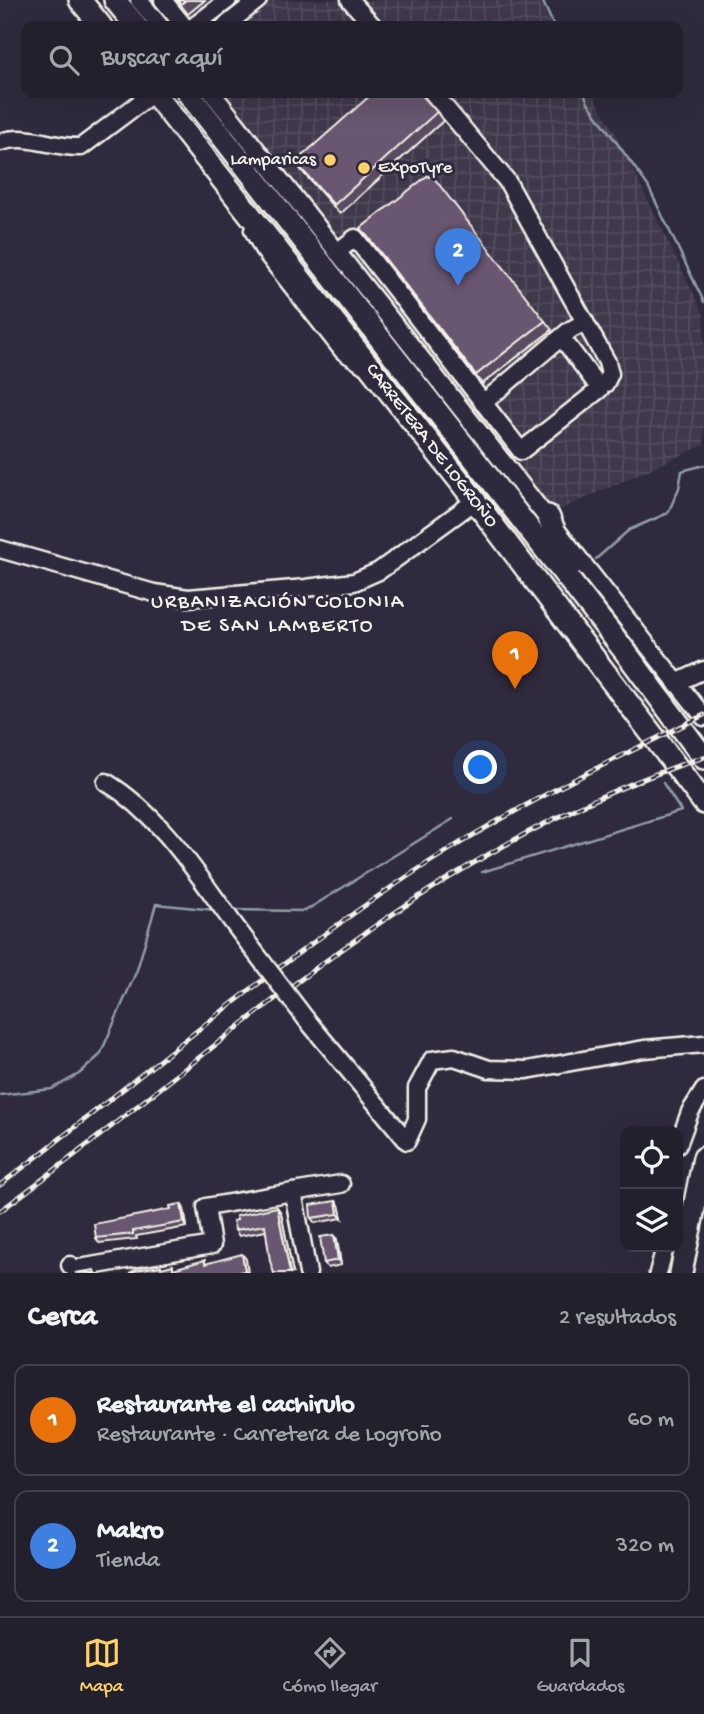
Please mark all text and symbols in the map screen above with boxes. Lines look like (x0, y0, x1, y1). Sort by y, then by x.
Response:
search box (21, 21, 683, 98)
icon: search (45, 41, 83, 79)
text: Buscar aquí (101, 44, 223, 75)
place label: Lamparicas (230, 149, 317, 172)
marker: Lamparicas (322, 152, 338, 168)
place label: ExpoTyre (378, 157, 452, 180)
marker: ExpoTyre (356, 160, 372, 176)
pin: 2 (435, 228, 481, 286)
street label: CARRETERA DE LOGROÑO (360, 359, 503, 533)
district label: URBANIZACIÓN COLONIA DE SAN LAMBERTO (151, 591, 405, 640)
pin: 1 (492, 631, 538, 689)
your location (463, 750, 497, 784)
map controls (620, 1126, 683, 1252)
button: locate (620, 1126, 683, 1189)
button: layers (620, 1189, 683, 1252)
text: Cerca (28, 1301, 97, 1336)
text: 2 resultados (559, 1305, 676, 1332)
text: Restaurante el cachirulo (97, 1391, 355, 1422)
text: 1 (48, 1407, 58, 1434)
text: 60 m (628, 1407, 674, 1434)
text: Restaurante · Carretera de Logroño (97, 1422, 442, 1449)
text: Makro (97, 1517, 164, 1548)
text: 2 (47, 1533, 59, 1560)
text: 320 m (616, 1533, 674, 1560)
text: Tienda (97, 1548, 160, 1575)
tab: Mapa (80, 1634, 123, 1699)
tab: Cómo llegar (283, 1634, 377, 1699)
tab: Guardados (536, 1634, 624, 1699)

